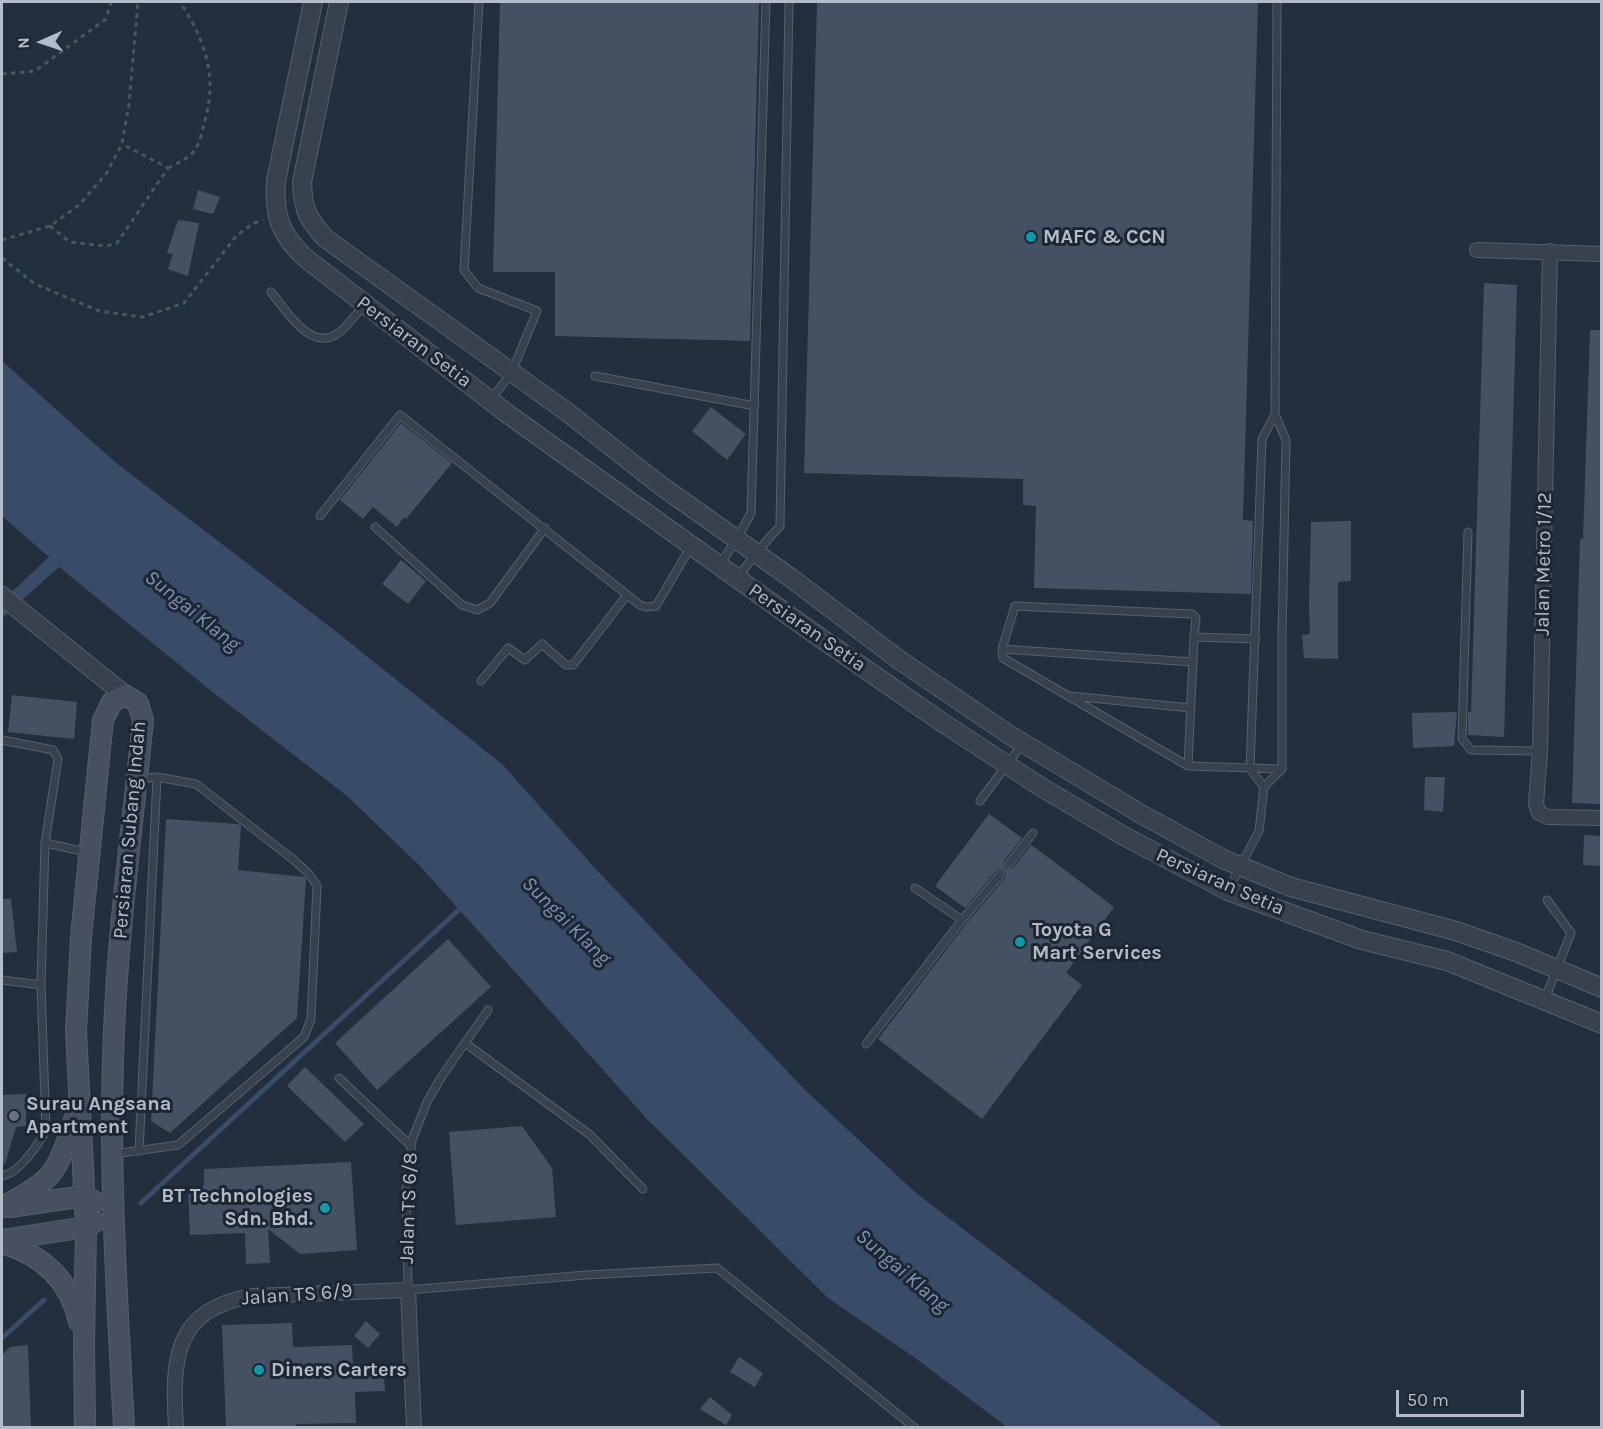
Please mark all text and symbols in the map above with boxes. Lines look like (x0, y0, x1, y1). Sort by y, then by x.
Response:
north arrow (12, 12, 72, 72)
text: N (14, 37, 33, 49)
place label: MAFC & CCN (1043, 225, 1166, 249)
marker: MAFC & CCN (1024, 230, 1038, 244)
street label: Persiaran Setia (352, 291, 476, 393)
street label: Jalan Metro 1/12 (1531, 492, 1557, 636)
water label: Sungai Klang (139, 565, 245, 657)
street label: Persiaran Setia (744, 579, 870, 677)
street label: Persiaran Subang Indah (109, 720, 151, 940)
street label: Persiaran Setia (1152, 843, 1288, 921)
water label: Sungai Klang (516, 871, 616, 971)
place label: Toyota G Mart Services (1032, 918, 1162, 965)
marker: Toyota G Mart Services (1013, 935, 1027, 949)
place label: Surau Angsana Apartment (26, 1092, 171, 1139)
marker: Surau Angsana Apartment (7, 1109, 21, 1123)
street label: Jalan TS 6/8 (395, 1152, 423, 1264)
place label: BT Technologies Sdn. Bhd. (161, 1184, 313, 1231)
marker: BT Technologies Sdn. Bhd. (318, 1201, 332, 1215)
water label: Sungai Klang (850, 1224, 954, 1318)
street label: Jalan TS 6/9 (241, 1279, 353, 1311)
place label: Diners Carters (271, 1358, 407, 1382)
marker: Diners Carters (252, 1363, 266, 1377)
scale bar (1399, 1378, 1526, 1416)
text: 50 m (1407, 1389, 1449, 1411)

